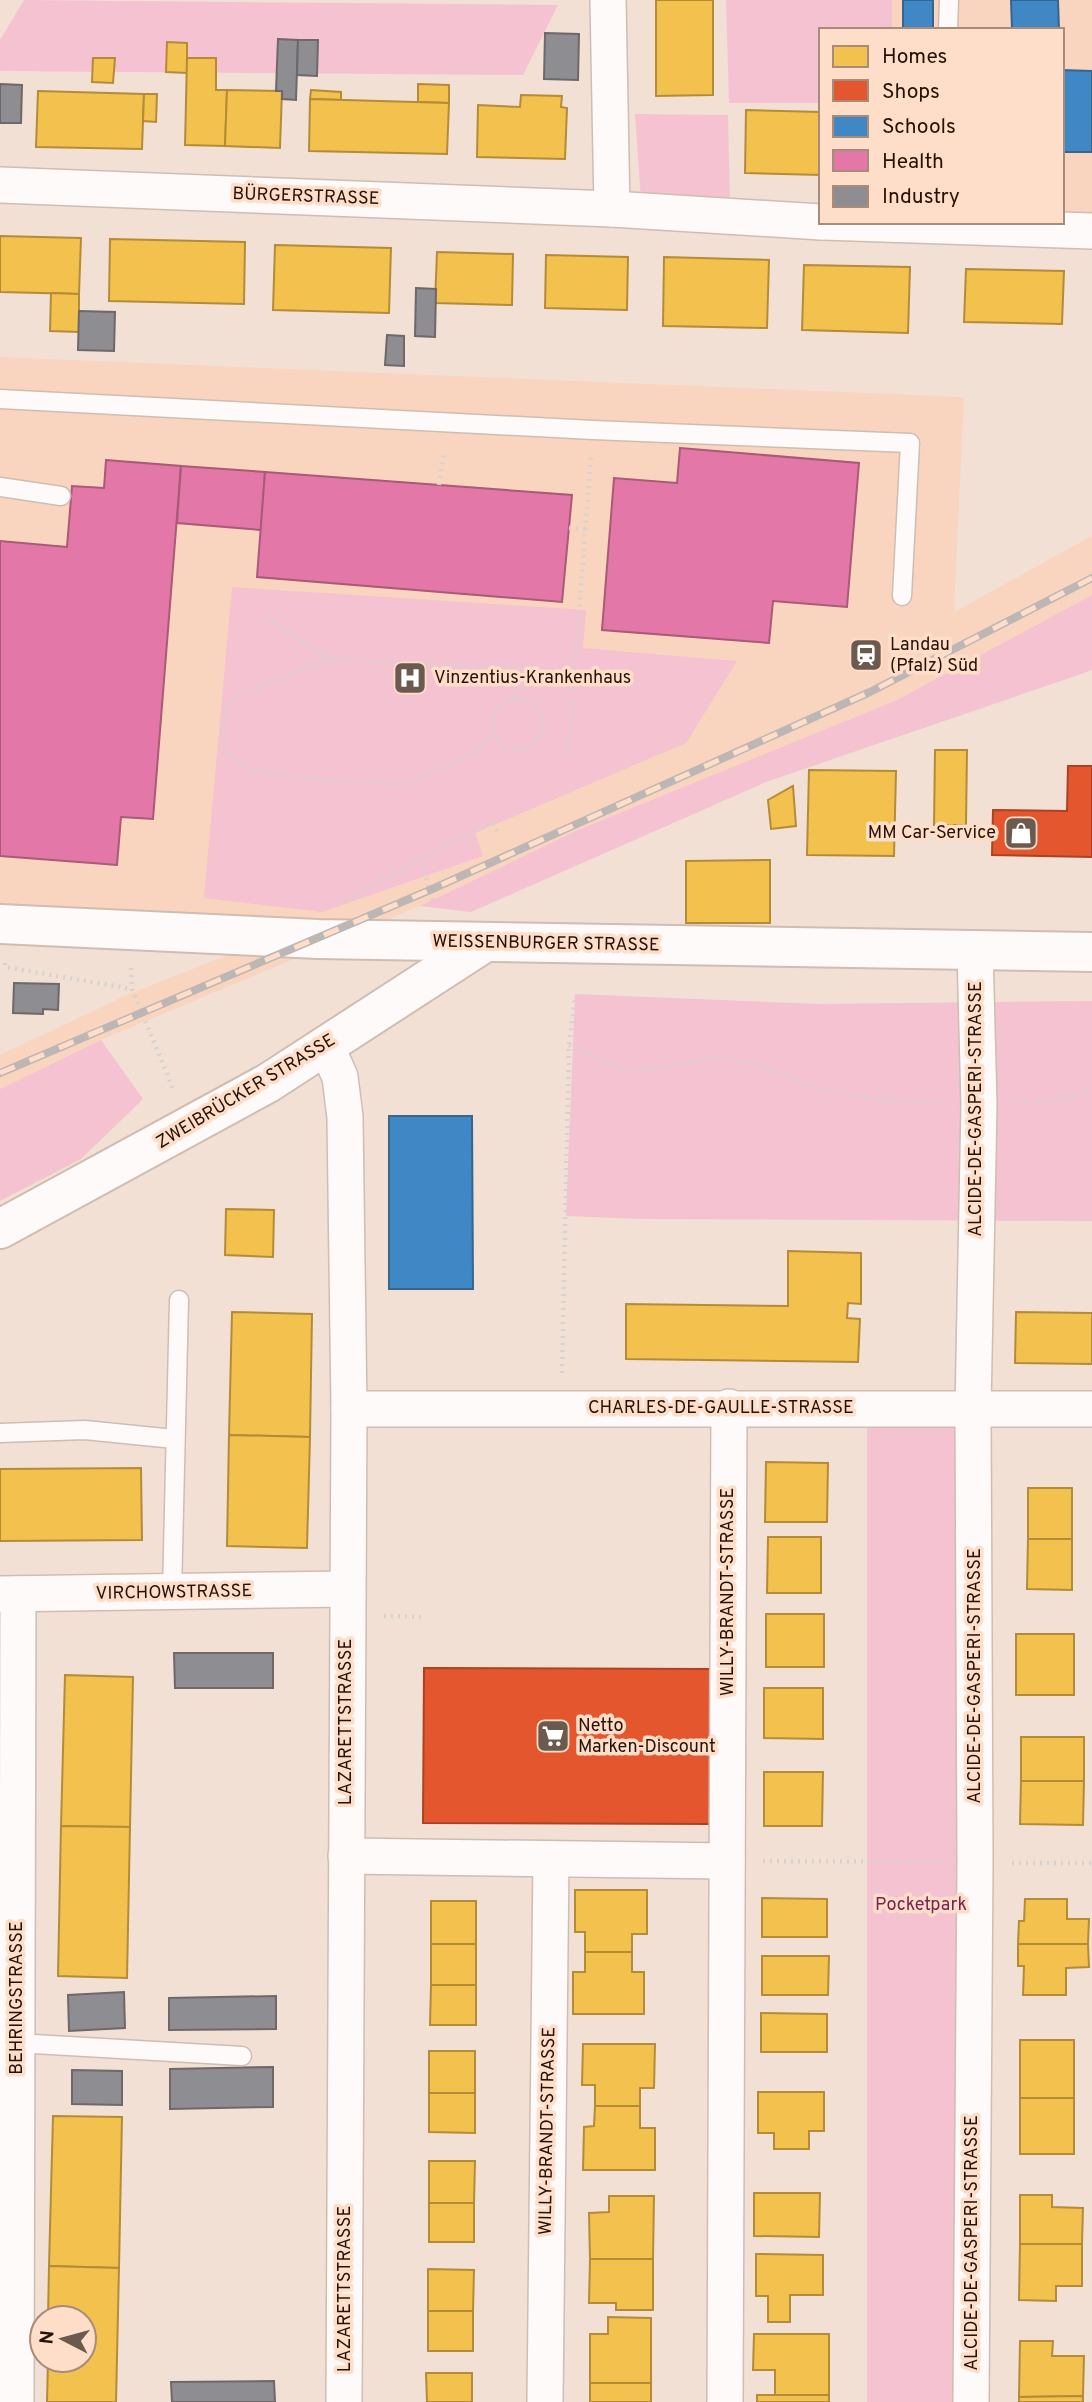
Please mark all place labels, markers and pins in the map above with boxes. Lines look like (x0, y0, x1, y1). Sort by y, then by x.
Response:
place label: Landau (Pfalz) Süd (890, 634, 978, 678)
station icon: Landau (Pfalz) Süd (847, 636, 885, 674)
hospital icon: Vinzentius-Krankenhaus (391, 659, 429, 697)
place label: Vinzentius-Krankenhaus (434, 667, 631, 690)
shop icon: MM Car-Service (1002, 814, 1040, 852)
place label: MM Car-Service (868, 822, 996, 845)
place label: Netto Marken-Discount (578, 1715, 716, 1759)
supermarket icon: Netto Marken-Discount (534, 1717, 572, 1755)

